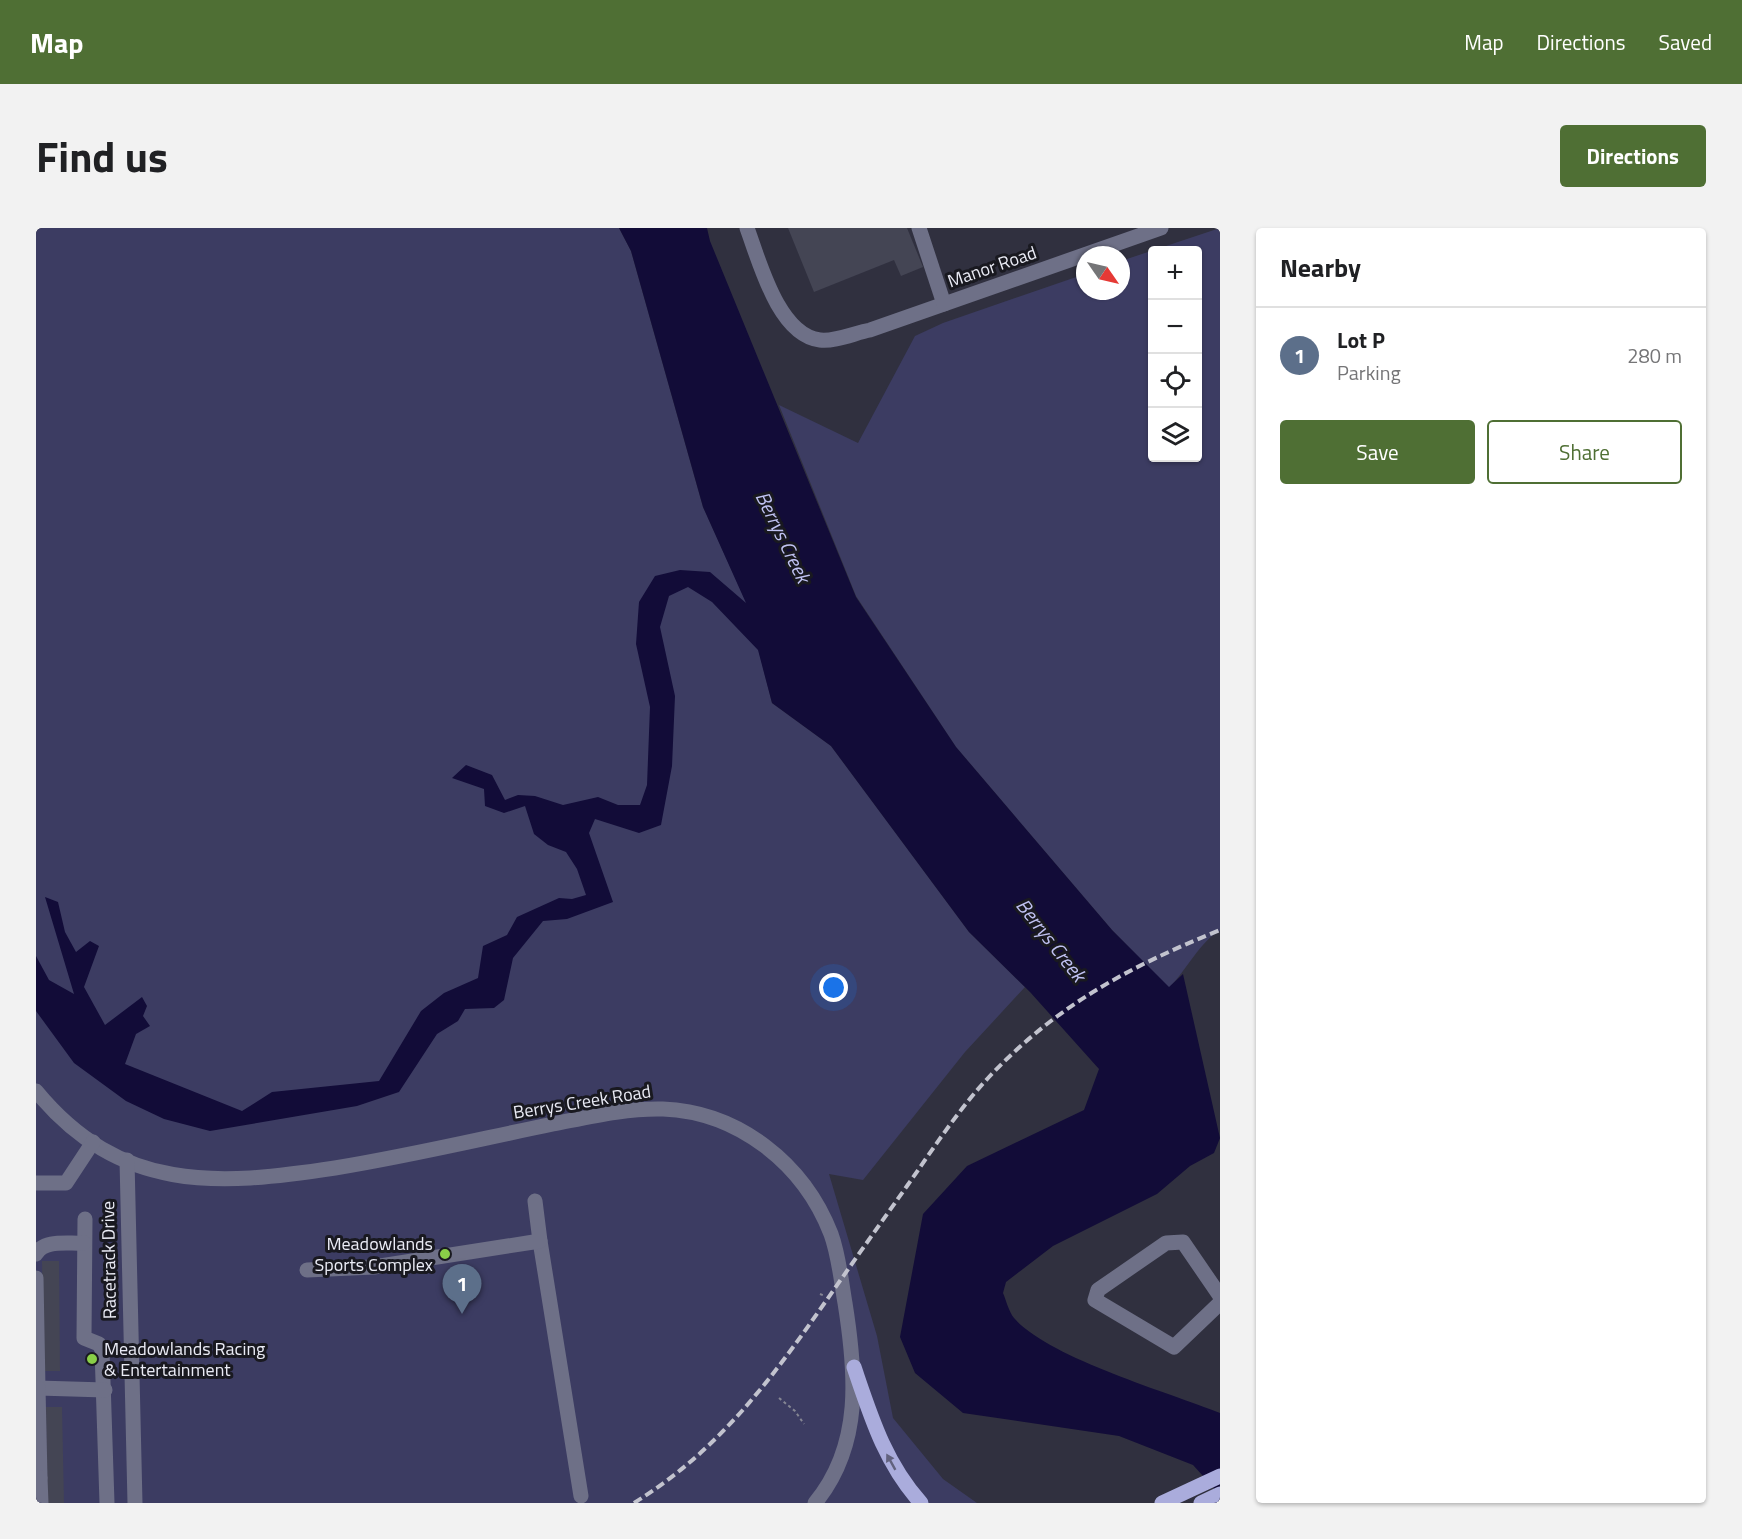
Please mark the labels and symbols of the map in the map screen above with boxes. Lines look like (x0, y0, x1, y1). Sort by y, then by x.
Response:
street label: Manor Road (944, 239, 1040, 294)
north arrow (1076, 246, 1130, 300)
water label: Berrys Creek (748, 486, 820, 590)
water label: Berrys Creek (1009, 891, 1095, 990)
your location (819, 973, 848, 1002)
street label: Berrys Creek Road (511, 1077, 653, 1126)
street label: Racetrack Drive (94, 1201, 123, 1319)
place label: Meadowlands Sports Complex (314, 1230, 433, 1278)
marker: Meadowlands Sports Complex (438, 1247, 452, 1261)
pin: 1 (442, 1264, 482, 1314)
place label: Meadowlands Racing & Entertainment (104, 1335, 265, 1383)
marker: Meadowlands Racing & Entertainment (85, 1352, 99, 1366)
one-way arrow (885, 1454, 896, 1470)

